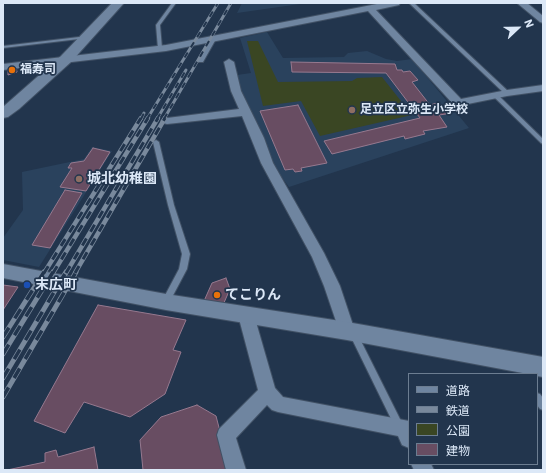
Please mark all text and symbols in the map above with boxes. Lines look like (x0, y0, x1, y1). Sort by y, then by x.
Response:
north arrow (498, 8, 538, 48)
text: N (521, 17, 537, 30)
place label: 福寿司 (20, 63, 56, 77)
marker: 福寿司 (7, 65, 17, 75)
place label: 足立区立弥生小学校 (360, 103, 468, 117)
marker: 足立区立弥生小学校 (347, 105, 357, 115)
place label: 城北幼稚園 (87, 171, 157, 187)
marker: 城北幼稚園 (74, 174, 84, 184)
place label: 末広町 (35, 277, 77, 293)
marker: 末広町 (22, 280, 32, 290)
place label: てこりん (225, 287, 281, 303)
marker: てこりん (212, 290, 222, 300)
legend (408, 373, 538, 465)
text: 道路 (446, 383, 470, 398)
text: 鉄道 (446, 403, 470, 418)
text: 公園 (446, 423, 470, 438)
text: 建物 (446, 443, 470, 458)

